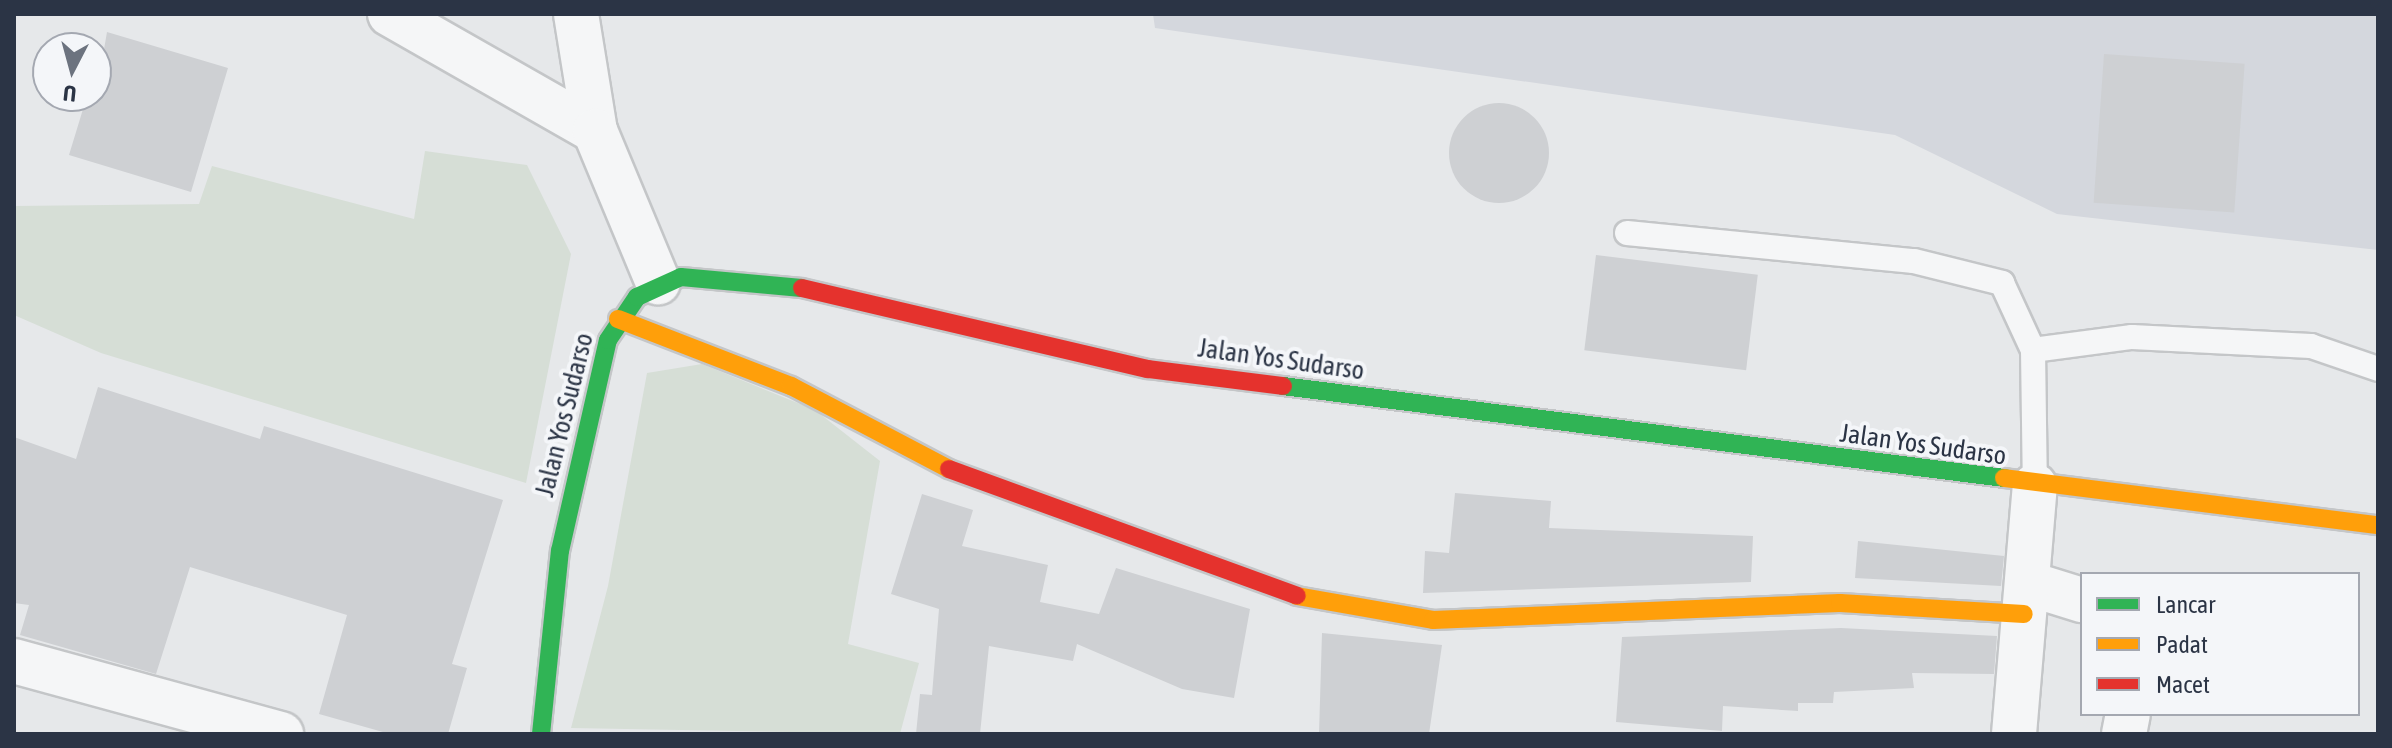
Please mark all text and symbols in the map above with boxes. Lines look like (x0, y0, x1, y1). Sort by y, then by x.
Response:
north arrow (32, 32, 112, 112)
text: U (62, 80, 78, 107)
street label: Jalan Yos Sudarso (530, 330, 600, 500)
street label: Jalan Yos Sudarso (1196, 333, 1366, 387)
street label: Jalan Yos Sudarso (1838, 418, 2008, 472)
legend (2080, 572, 2360, 716)
text: Lancar (2156, 591, 2215, 618)
text: Padat (2156, 631, 2208, 658)
text: Macet (2156, 671, 2210, 698)

